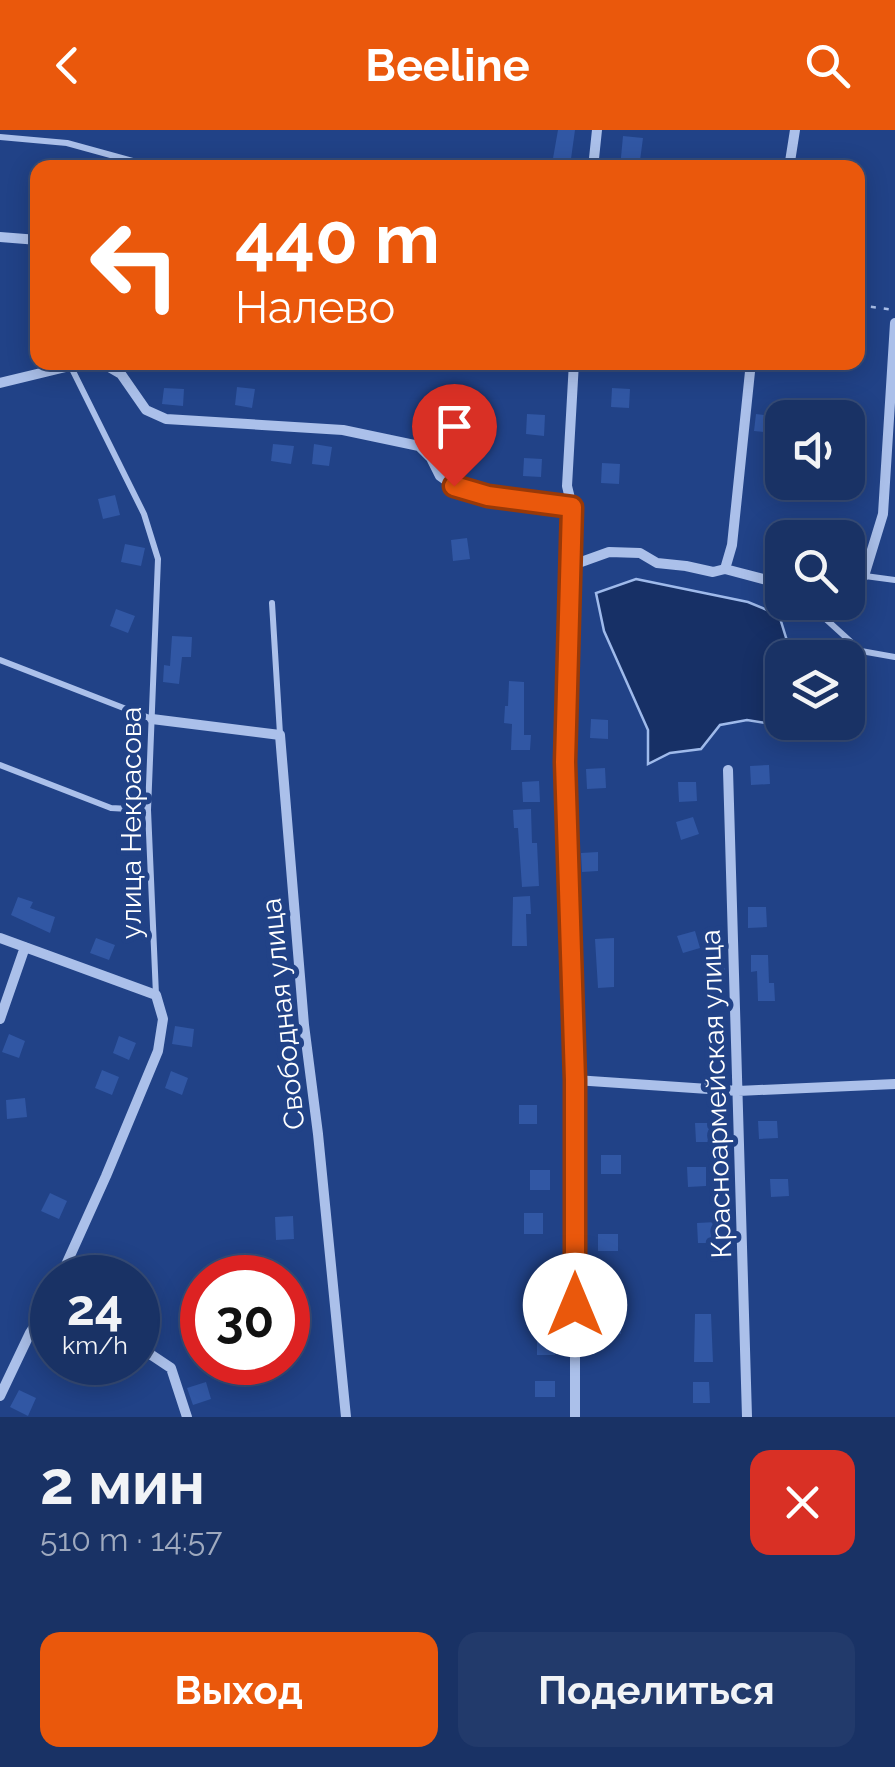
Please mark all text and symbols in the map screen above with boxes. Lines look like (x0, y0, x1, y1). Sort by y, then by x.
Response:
icon: back (40, 38, 95, 93)
icon: search (800, 38, 855, 93)
text: Beeline (365, 39, 530, 92)
text: 440 m (235, 197, 440, 279)
icon: left (70, 200, 200, 330)
text: Налево (235, 281, 395, 334)
pin (412, 384, 497, 487)
icon: arrive (427, 399, 482, 454)
map controls (765, 400, 865, 740)
button: sound (765, 400, 865, 500)
button: search (765, 520, 865, 620)
button: layers (765, 640, 865, 740)
street label: улица Некрасова (115, 707, 148, 939)
street label: Свободная улица (254, 897, 312, 1131)
street label: Красноармейская улица (694, 929, 738, 1259)
position arrow (523, 1253, 627, 1357)
speed limit sign: 30 (180, 1255, 310, 1385)
text: 24 (67, 1278, 123, 1337)
text: km/h (62, 1330, 128, 1360)
text: 2 мин (40, 1448, 205, 1518)
button: close (750, 1450, 855, 1555)
text: 510 m · 14:57 (40, 1521, 222, 1558)
button: Выход (40, 1632, 438, 1747)
button: Поделиться (458, 1632, 855, 1747)

